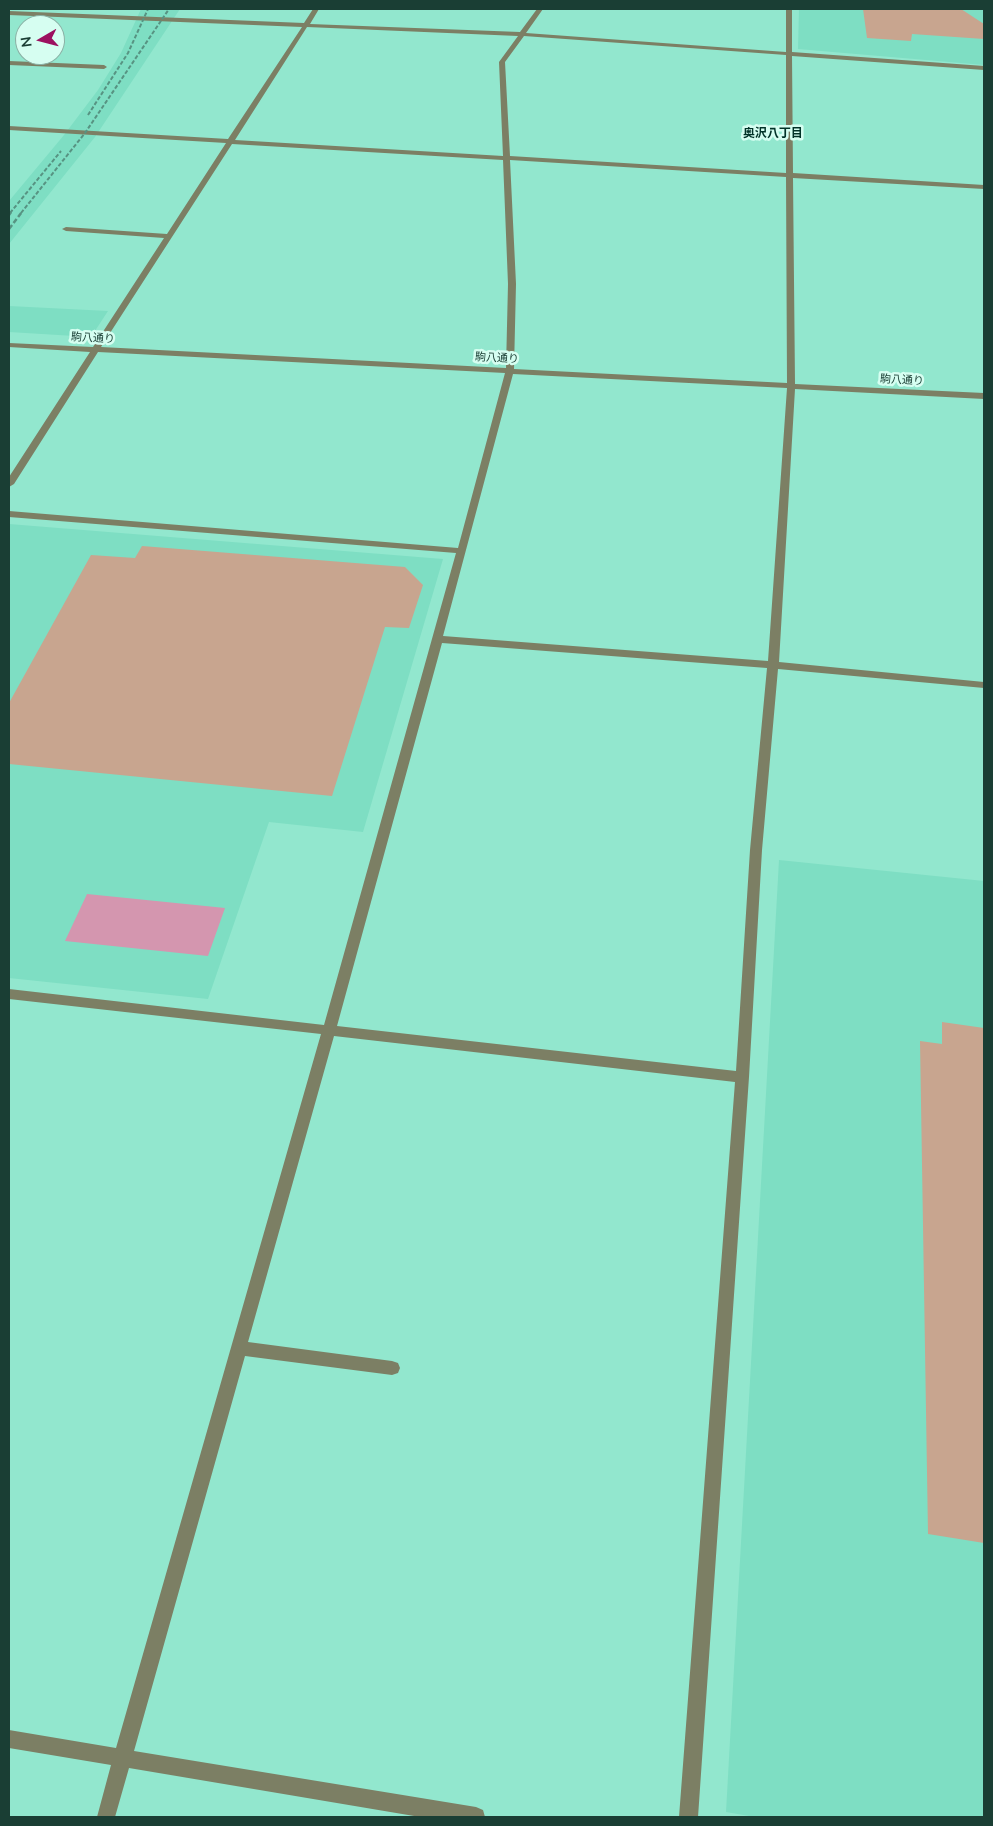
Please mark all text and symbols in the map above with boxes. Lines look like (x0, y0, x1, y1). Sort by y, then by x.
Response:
north arrow (15, 15, 65, 65)
text: N (16, 35, 36, 48)
district label: 奥沢八丁目 (743, 126, 803, 140)
street label: 駒八通り (71, 330, 115, 346)
street label: 駒八通り (475, 350, 519, 366)
street label: 駒八通り (880, 372, 924, 388)

